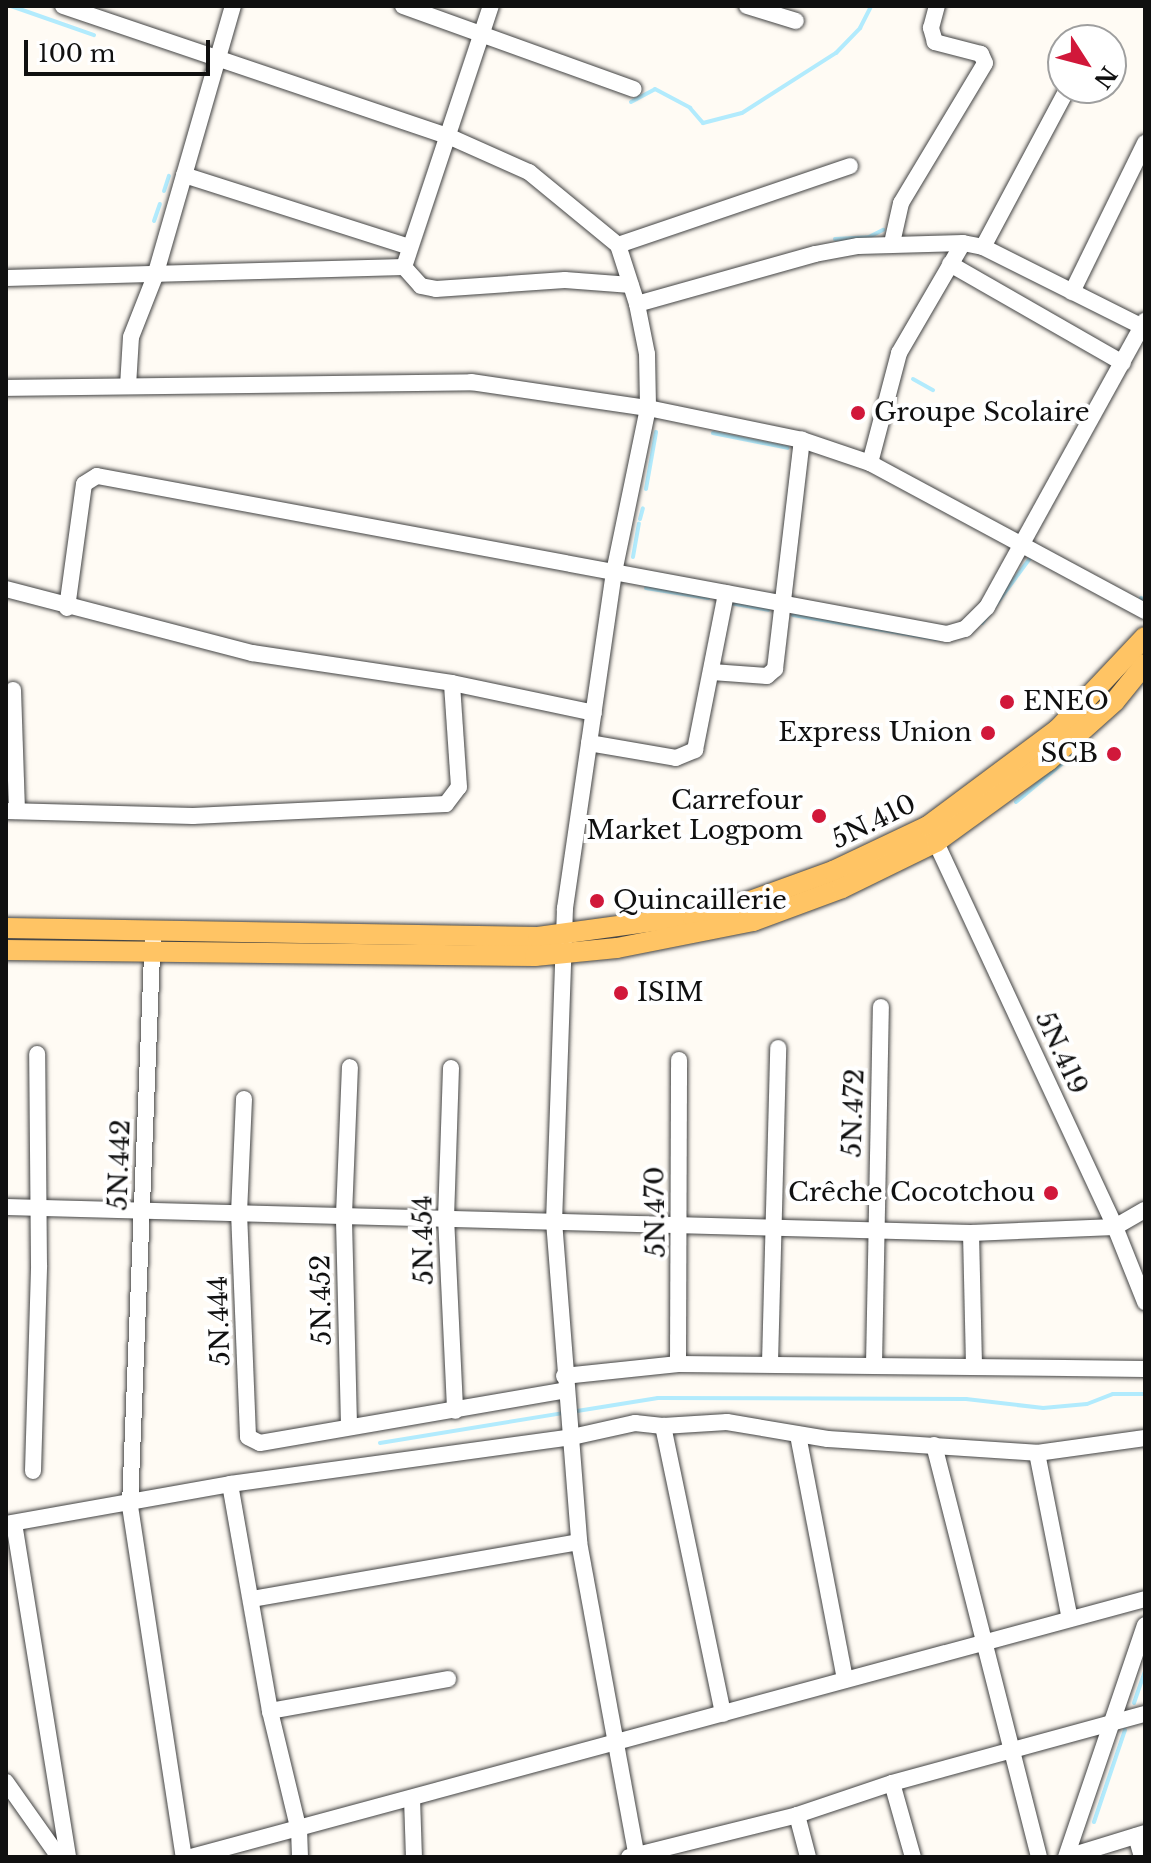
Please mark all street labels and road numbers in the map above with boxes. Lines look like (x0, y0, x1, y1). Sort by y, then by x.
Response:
street label: 5N.410 (827, 788, 921, 856)
street label: 5N.419 (1028, 1007, 1094, 1099)
street label: 5N.472 (837, 1068, 871, 1158)
street label: 5N.442 (103, 1119, 137, 1211)
street label: 5N.470 (640, 1166, 672, 1258)
street label: 5N.454 (408, 1195, 440, 1285)
street label: 5N.452 (306, 1254, 338, 1346)
street label: 5N.444 (203, 1275, 237, 1367)

